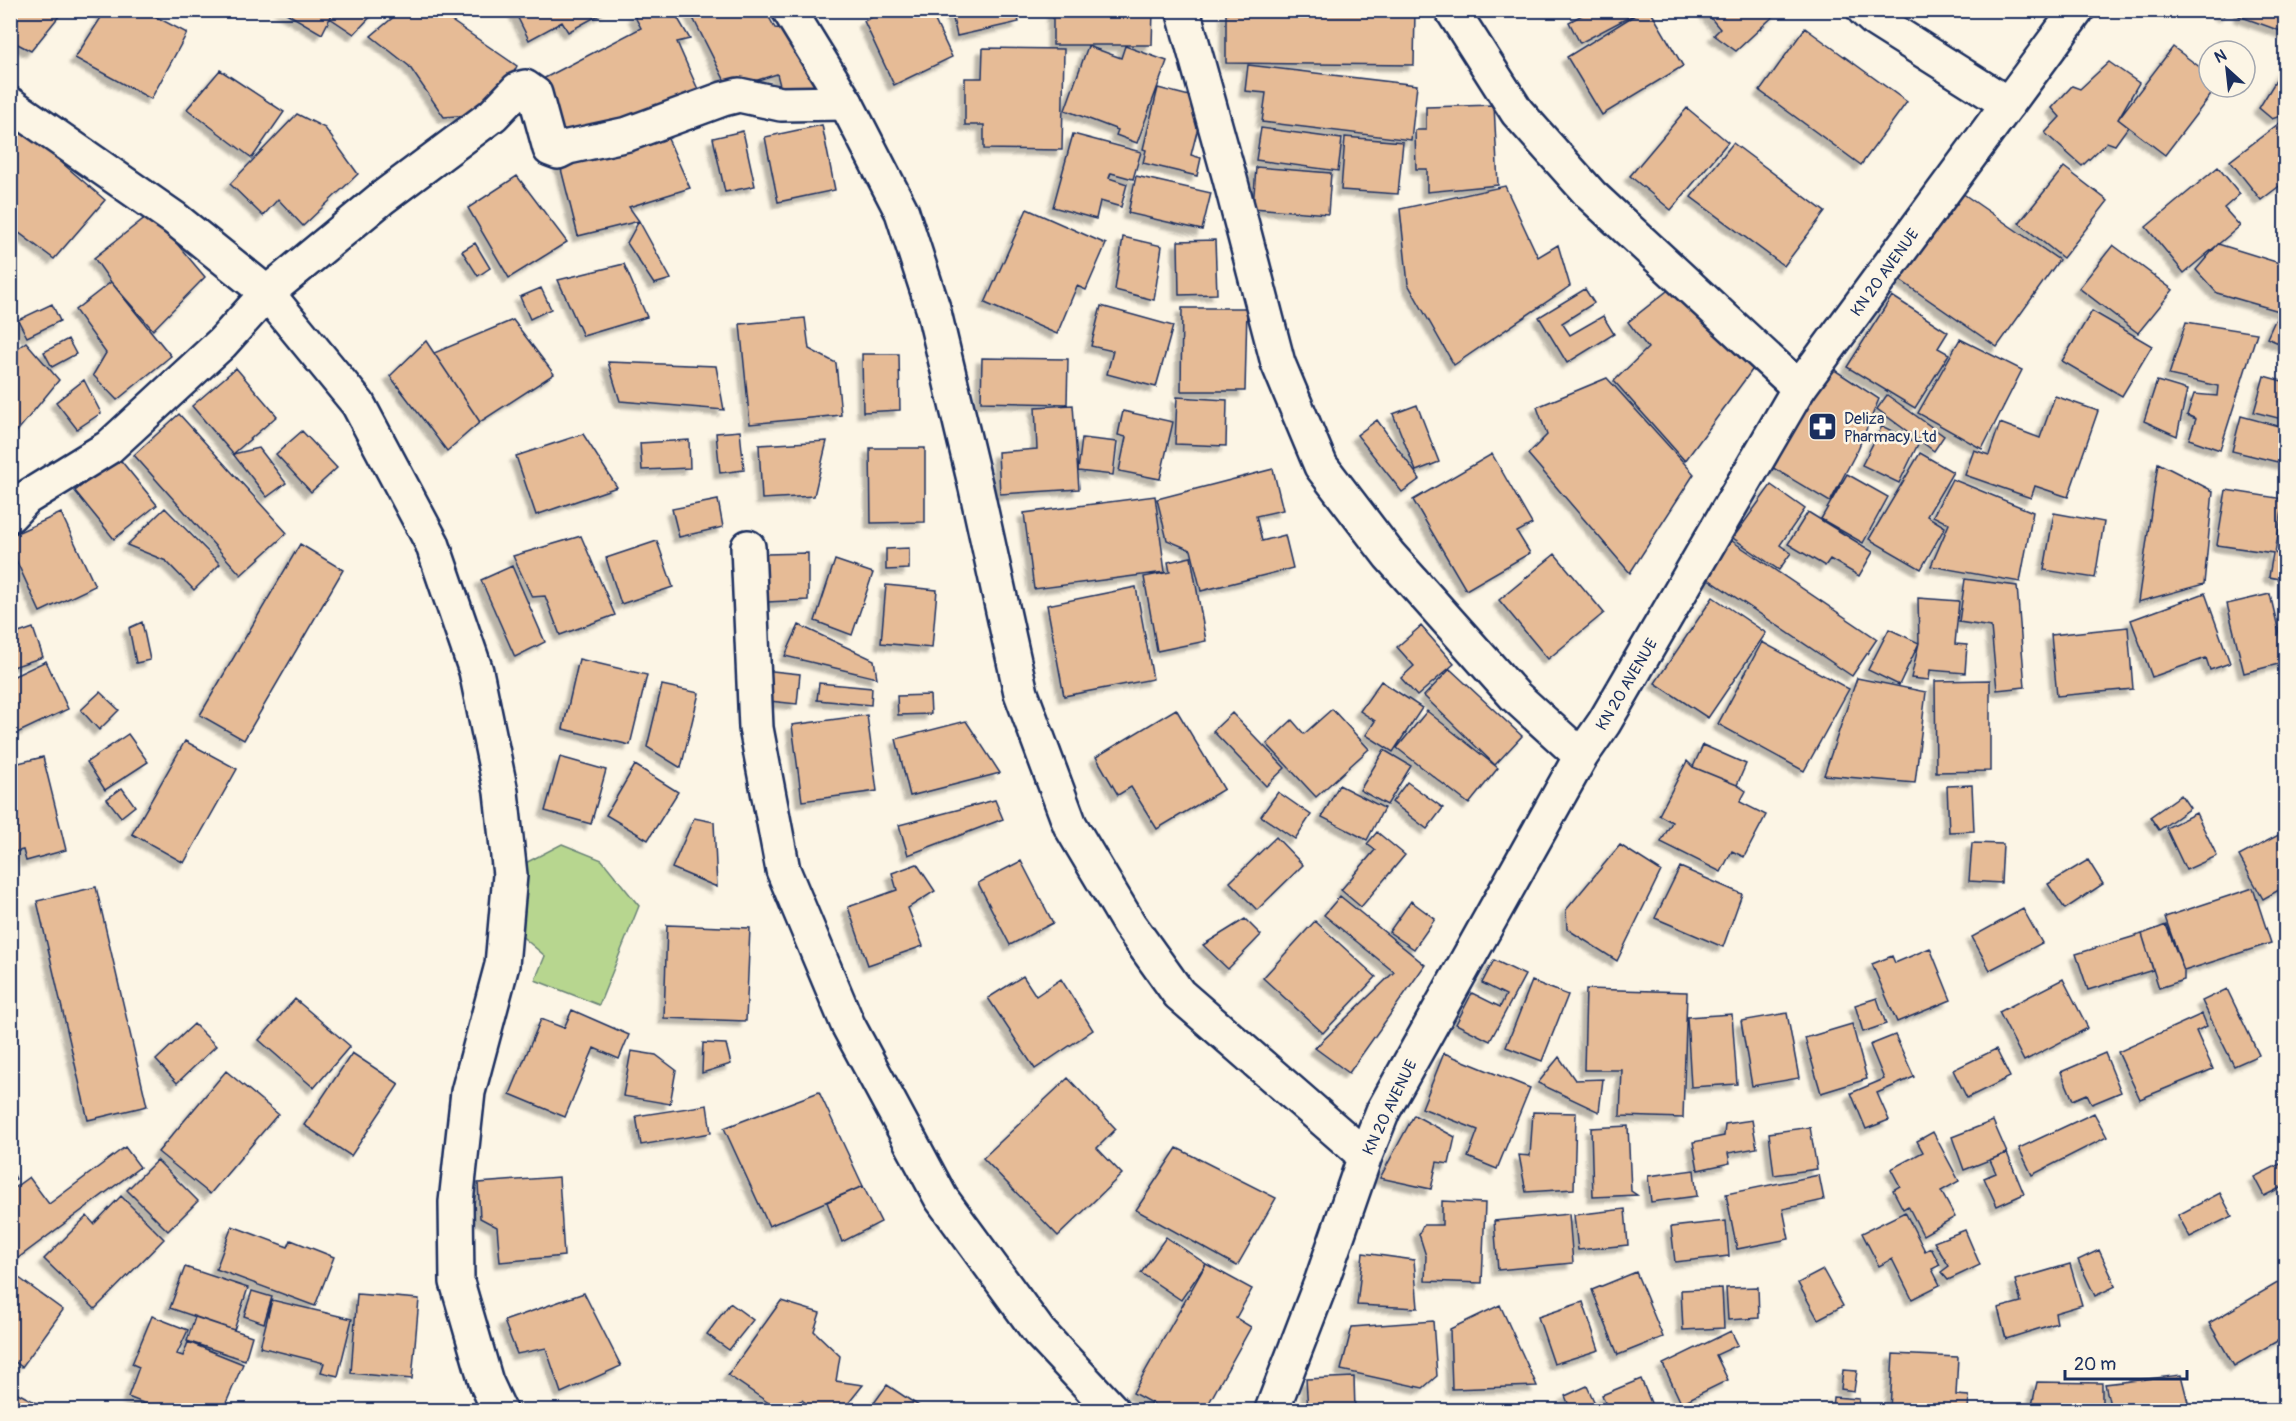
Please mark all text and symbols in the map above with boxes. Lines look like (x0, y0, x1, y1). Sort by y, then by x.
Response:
north arrow (2197, 39, 2257, 99)
text: N (2211, 45, 2230, 68)
street label: KN 20 AVENUE (1846, 225, 1923, 320)
place label: Deliza Pharmacy Ltd (1844, 409, 1937, 447)
pharmacy icon: Deliza Pharmacy Ltd (1807, 411, 1839, 443)
street label: KN 20 AVENUE (1592, 635, 1662, 734)
street label: KN 20 AVENUE (1358, 1057, 1422, 1158)
scale bar (2065, 1343, 2186, 1381)
text: 20 m (2074, 1353, 2116, 1376)

